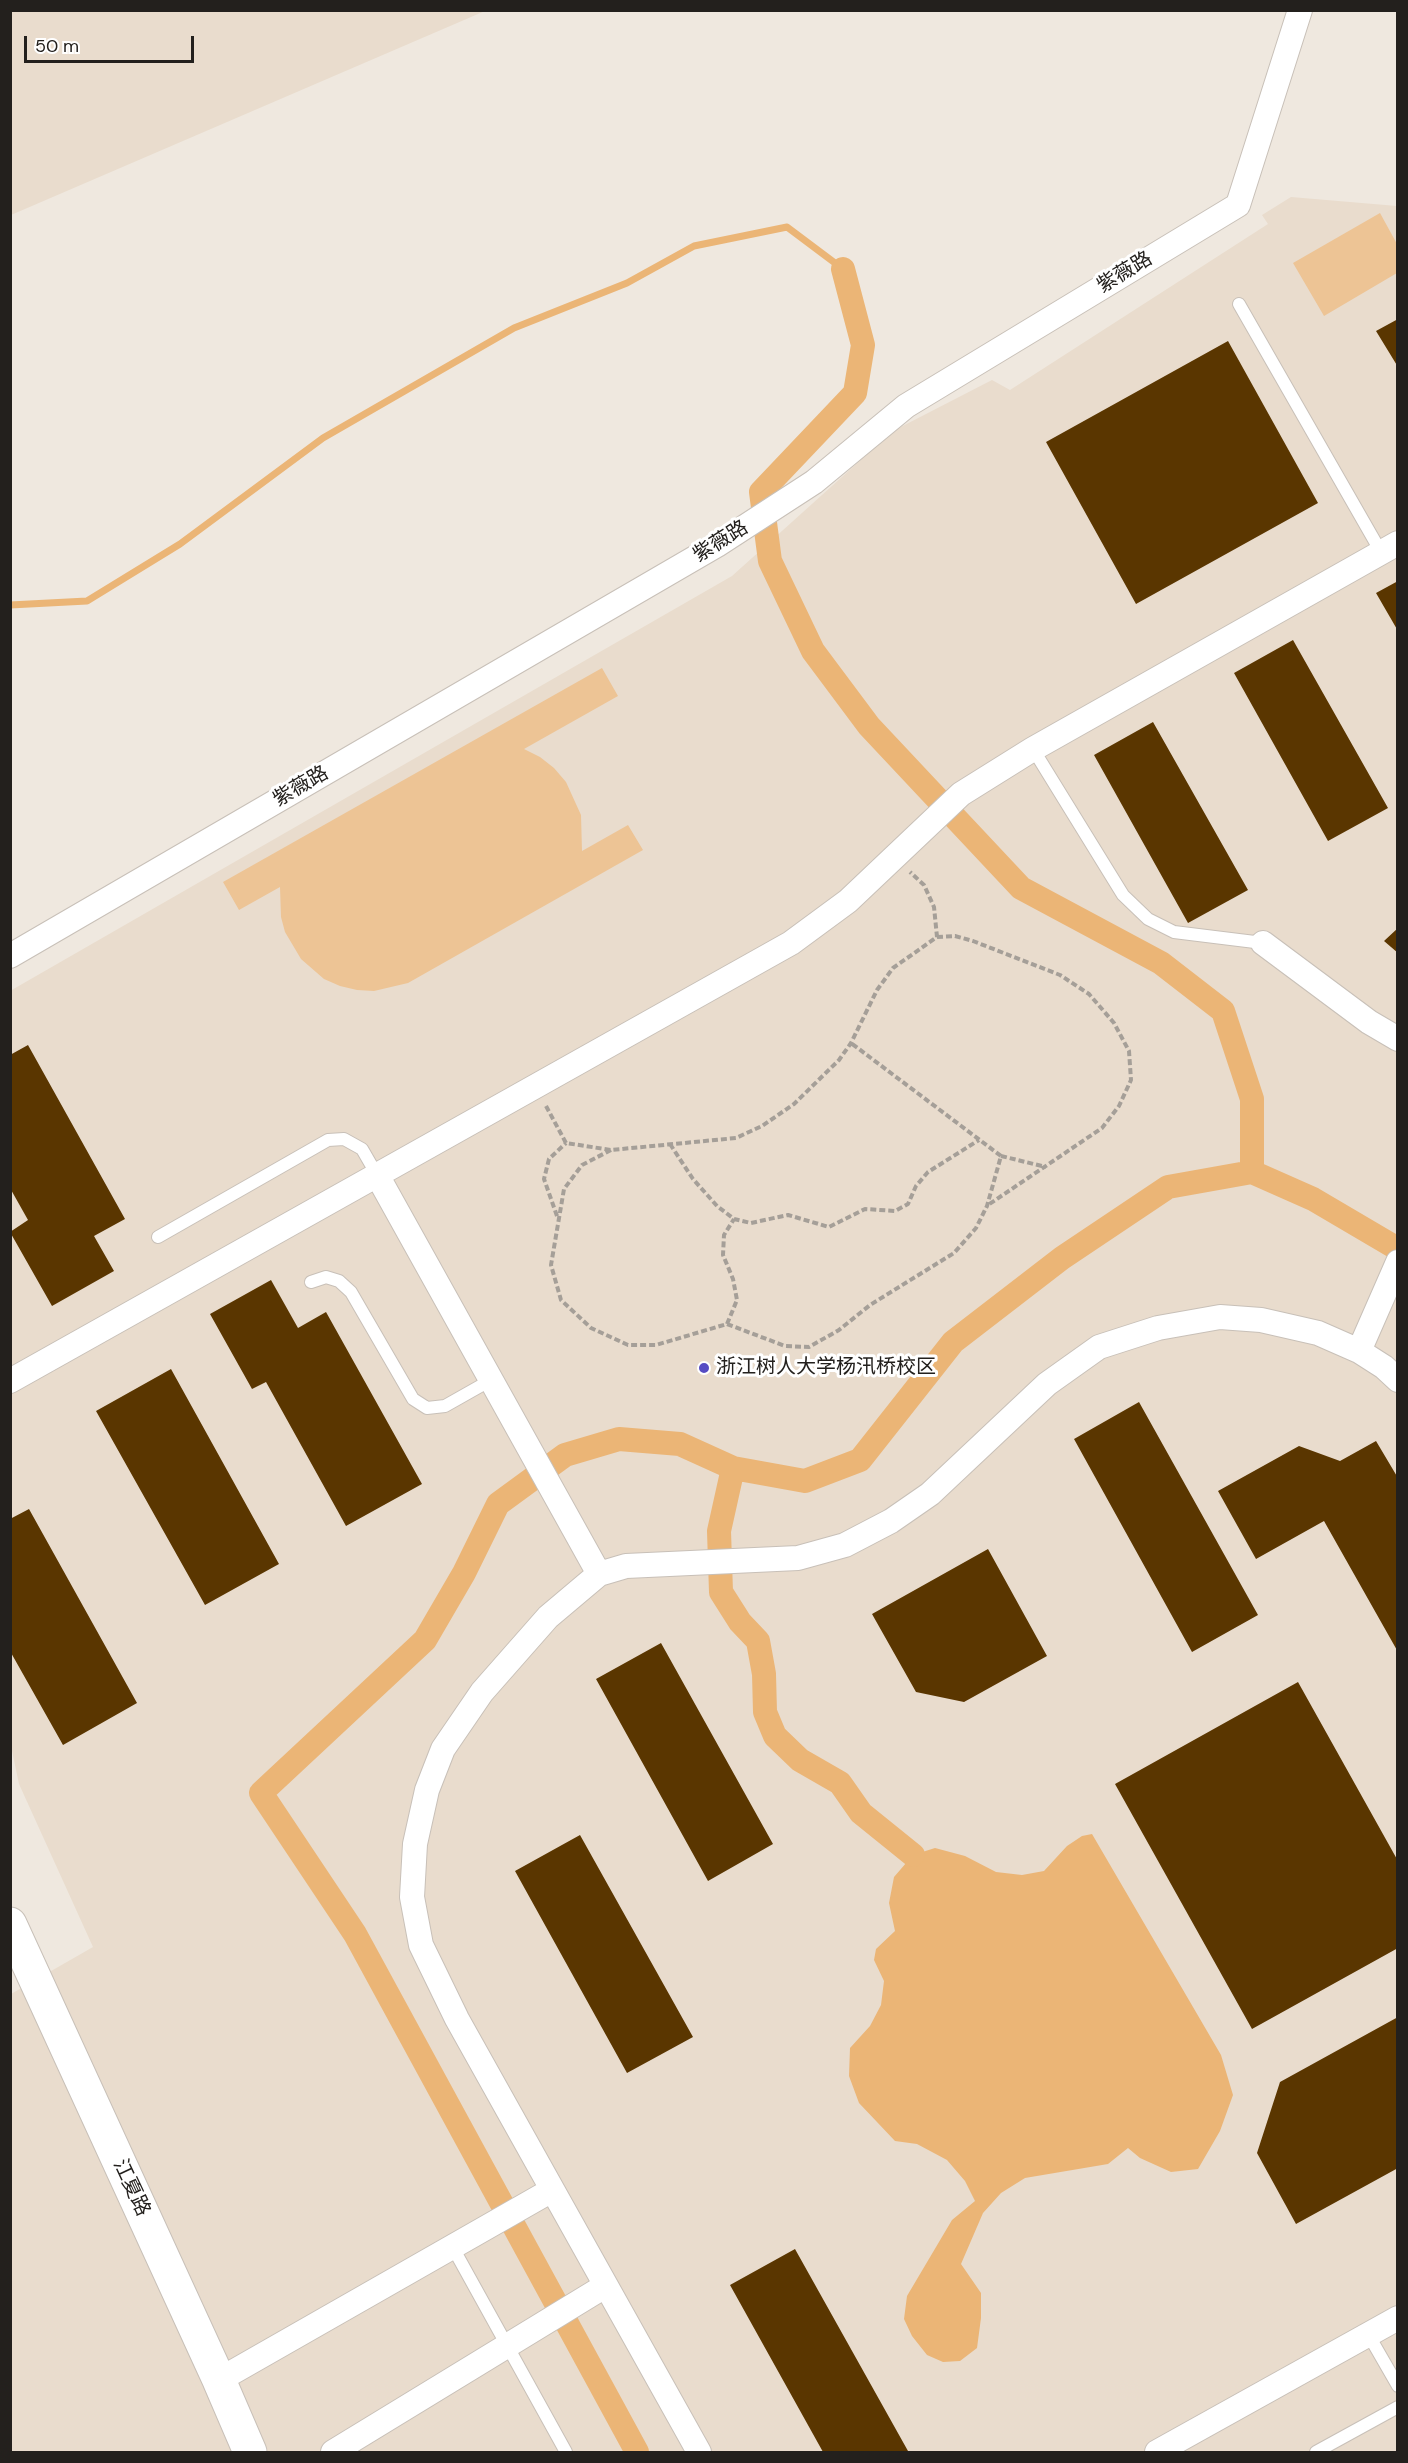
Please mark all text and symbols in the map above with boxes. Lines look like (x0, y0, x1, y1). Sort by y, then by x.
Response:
scale bar (27, 24, 196, 62)
text: 50 m (35, 34, 79, 58)
street label: 紫薇路 (1093, 247, 1157, 299)
street label: 紫薇路 (689, 516, 753, 568)
street label: 紫薇路 (269, 762, 333, 812)
place label: 浙江树人大学杨汛桥校区 (716, 1356, 936, 1380)
marker: 浙江树人大学杨汛桥校区 (697, 1361, 711, 1375)
street label: 江夏路 (107, 2156, 155, 2220)

